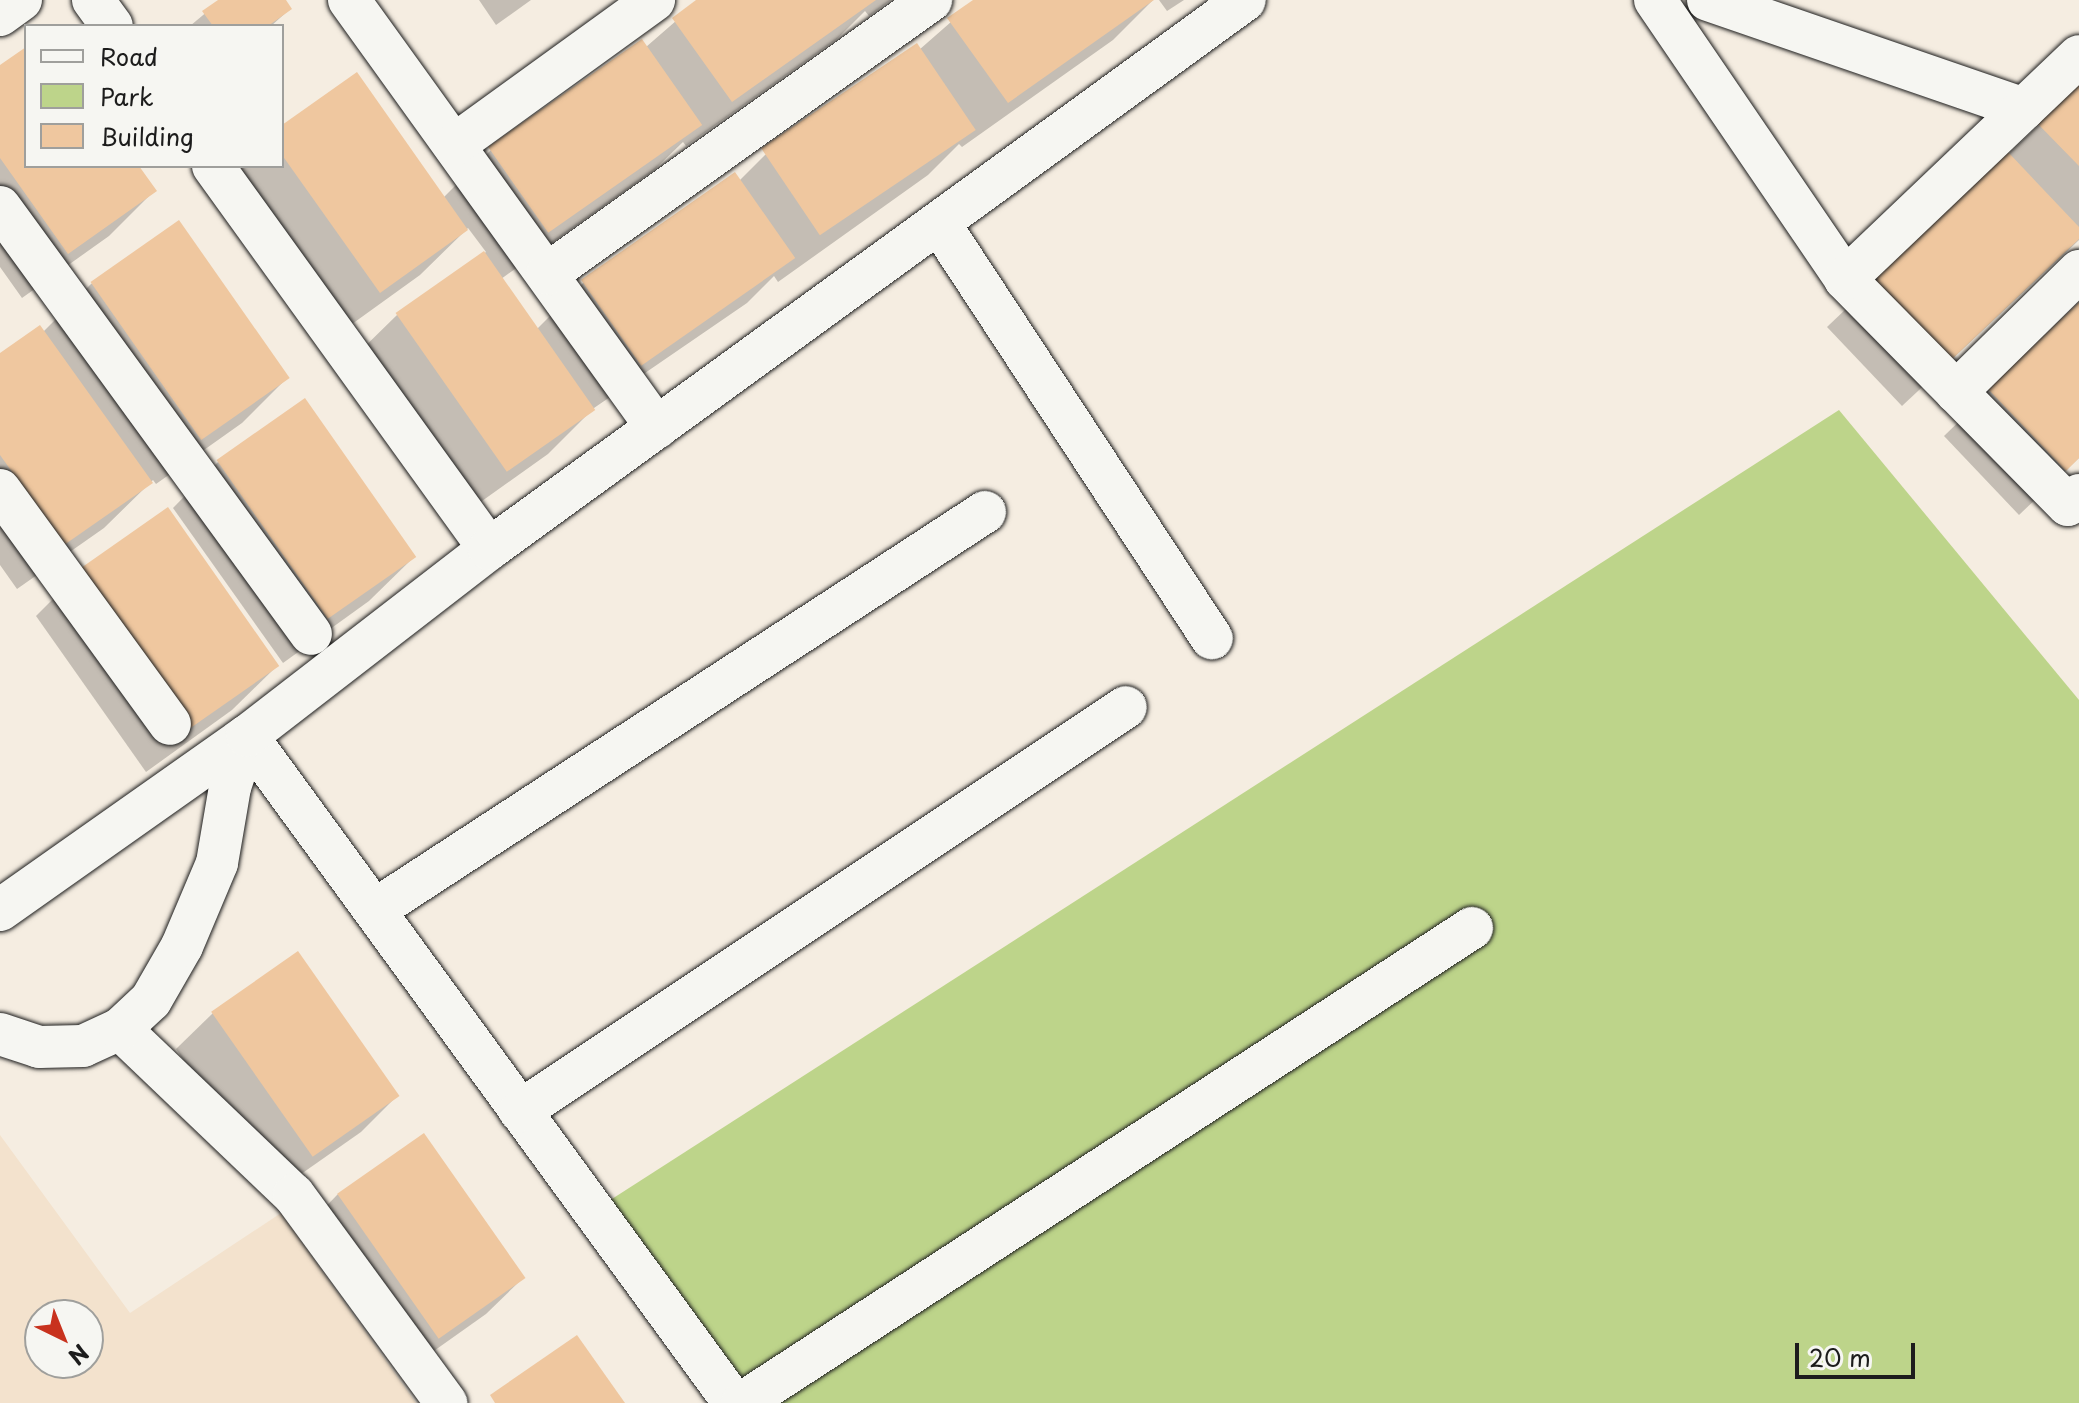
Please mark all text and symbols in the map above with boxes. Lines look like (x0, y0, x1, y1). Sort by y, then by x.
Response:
legend (24, 24, 284, 168)
text: Road (100, 38, 158, 74)
text: Park (100, 78, 154, 114)
text: Building (100, 118, 194, 154)
north arrow (24, 1299, 104, 1379)
scale bar (1799, 1327, 1919, 1377)
text: N (62, 1337, 97, 1373)
text: 20 m (1809, 1339, 1871, 1375)

